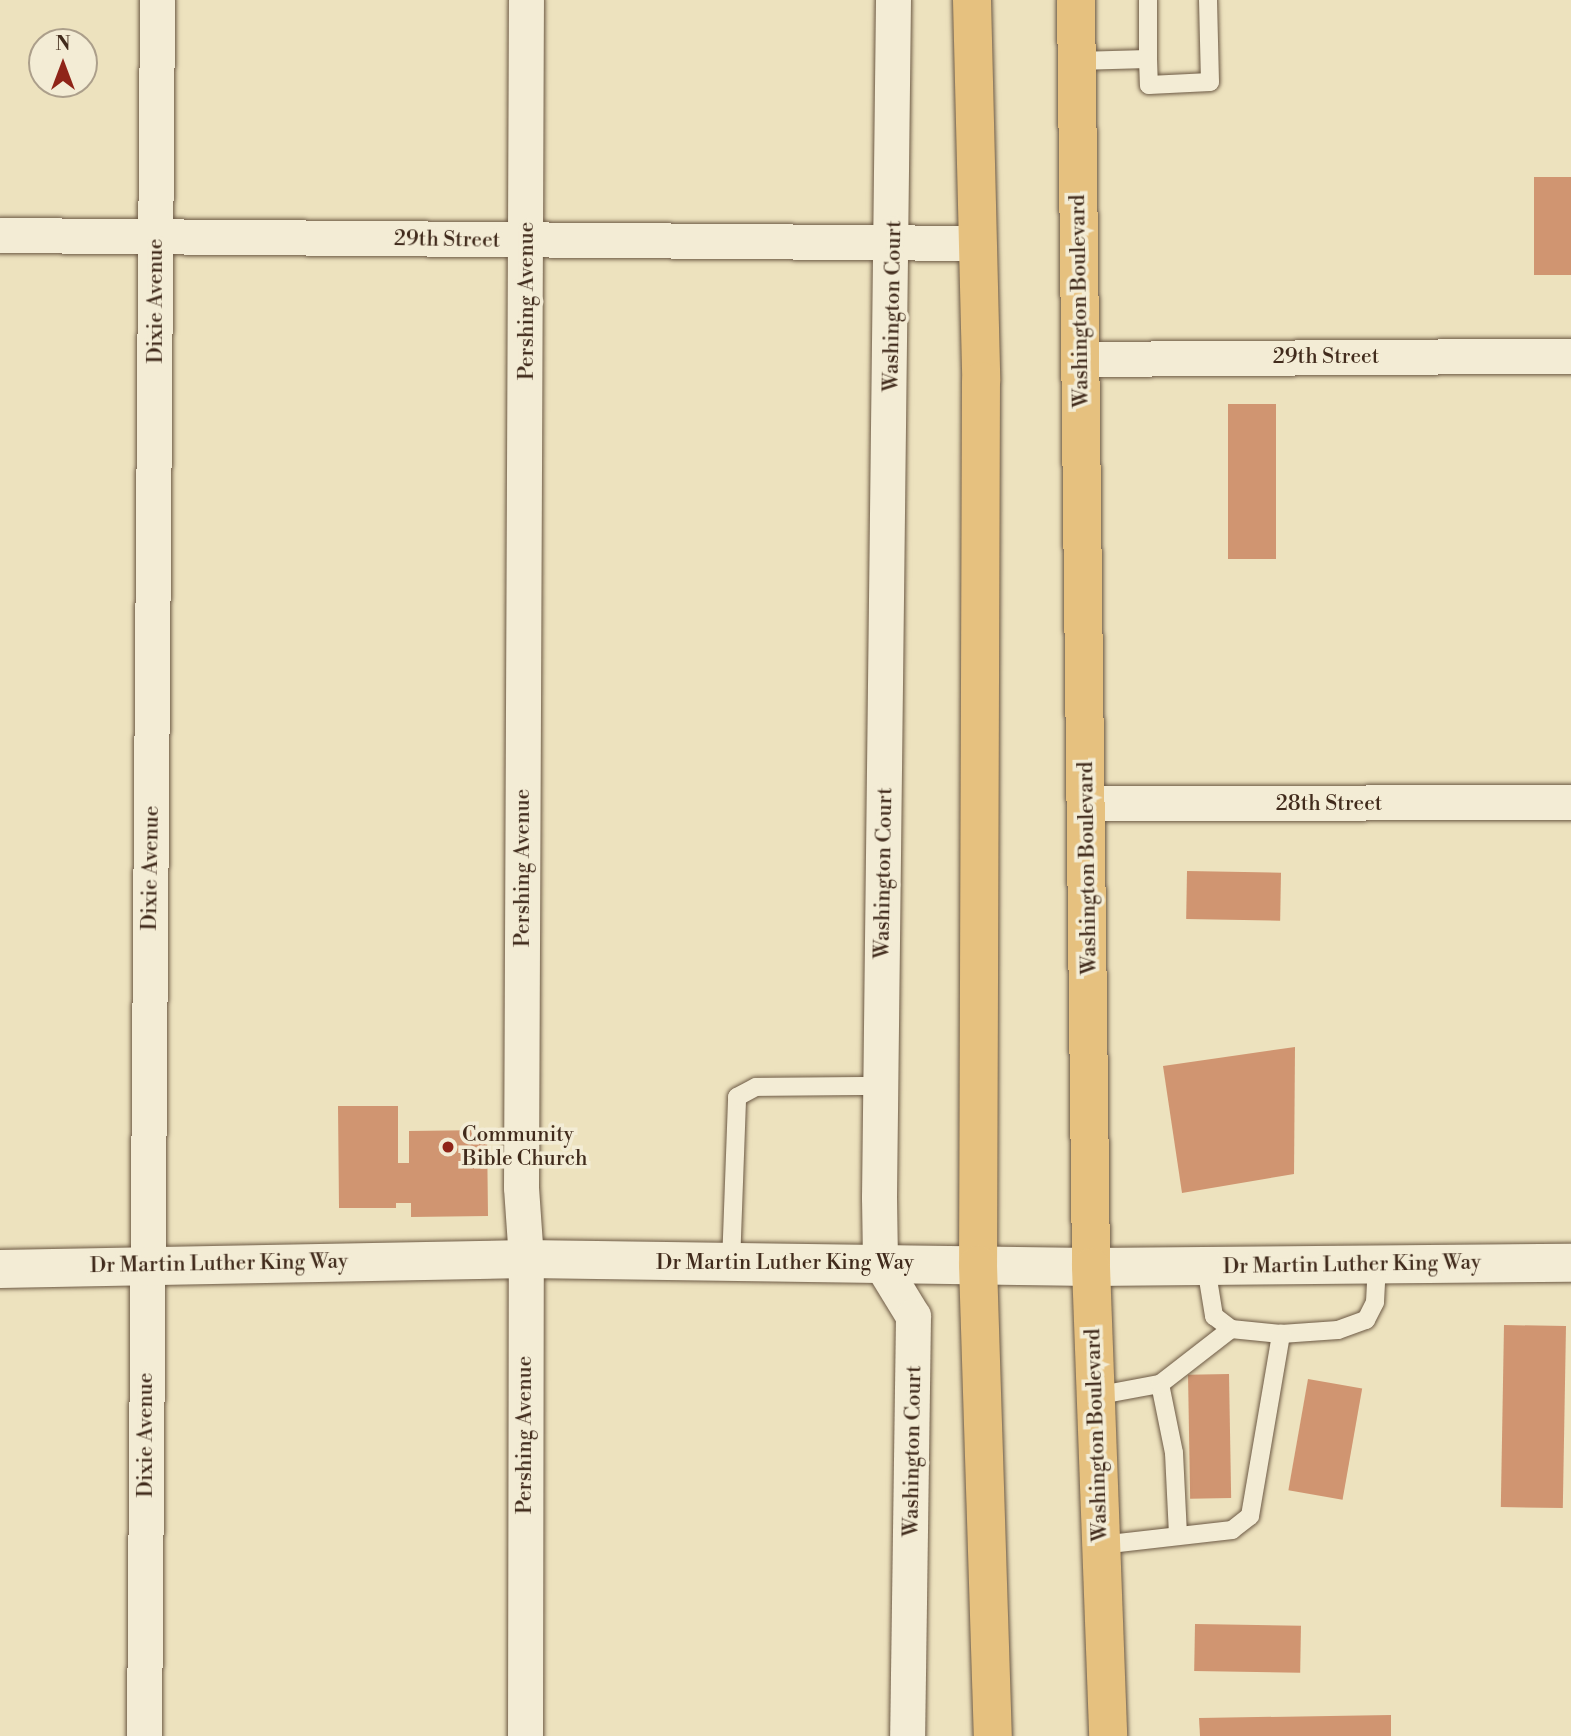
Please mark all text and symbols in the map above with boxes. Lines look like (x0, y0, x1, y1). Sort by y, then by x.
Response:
north arrow (28, 28, 98, 98)
text: N (55, 32, 71, 56)
street label: Washington Boulevard (1066, 194, 1094, 408)
street label: Washington Court (879, 220, 907, 392)
street label: Pershing Avenue (514, 222, 540, 380)
street label: 29th Street (394, 226, 500, 254)
street label: Dixie Avenue (143, 239, 169, 363)
street label: 29th Street (1273, 344, 1379, 370)
street label: Washington Boulevard (1074, 761, 1102, 975)
street label: Washington Court (870, 787, 898, 959)
street label: Pershing Avenue (510, 789, 536, 947)
street label: 28th Street (1276, 791, 1382, 817)
street label: Dixie Avenue (137, 805, 165, 931)
place label: Community Bible Church (462, 1122, 587, 1172)
marker: Community Bible Church (440, 1139, 456, 1155)
street label: Dr Martin Luther King Way (90, 1249, 348, 1279)
street label: Dr Martin Luther King Way (656, 1250, 914, 1276)
street label: Dr Martin Luther King Way (1223, 1250, 1481, 1280)
street label: Washington Boulevard (1081, 1328, 1113, 1542)
street label: Pershing Avenue (512, 1356, 538, 1514)
street label: Washington Court (899, 1365, 927, 1537)
street label: Dixie Avenue (133, 1373, 159, 1497)

